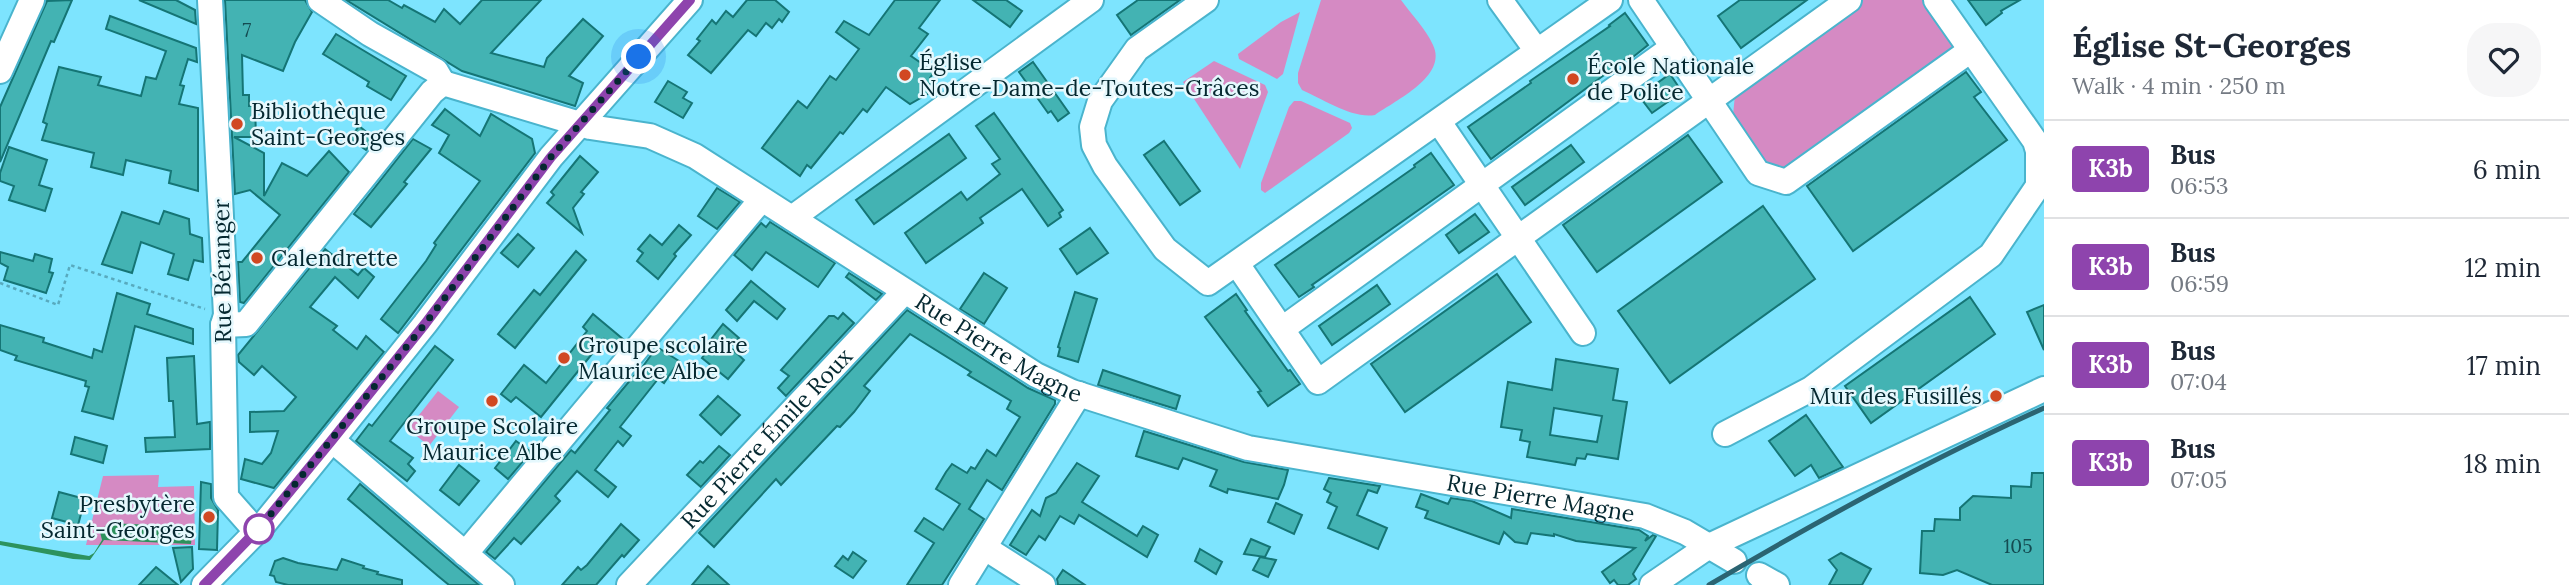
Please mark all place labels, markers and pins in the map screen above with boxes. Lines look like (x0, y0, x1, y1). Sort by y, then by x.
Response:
place label: Église Notre-Dame-de-Toutes-Grâces (919, 47, 1259, 102)
place label: École Nationale de Police (1587, 51, 1754, 106)
marker: Église Notre-Dame-de-Toutes-Grâces (897, 67, 913, 83)
marker: École Nationale de Police (1565, 71, 1581, 87)
place label: Bibliothèque Saint-Georges (251, 96, 405, 151)
marker: Bibliothèque Saint-Georges (229, 116, 245, 132)
place label: Calendrette (271, 243, 398, 272)
marker: Calendrette (249, 250, 265, 266)
place label: Groupe scolaire Maurice Albe (578, 330, 748, 385)
marker: Groupe scolaire Maurice Albe (556, 350, 572, 366)
place label: Mur des Fusillés (1809, 381, 1982, 410)
marker: Mur des Fusillés (1988, 388, 2004, 404)
marker: Groupe Scolaire Maurice Albe (484, 393, 500, 409)
place label: Groupe Scolaire Maurice Albe (406, 411, 578, 466)
place label: Presbytère Saint-Georges (41, 489, 195, 544)
marker: Presbytère Saint-Georges (201, 509, 217, 525)
unlabelled marker (244, 514, 274, 544)

